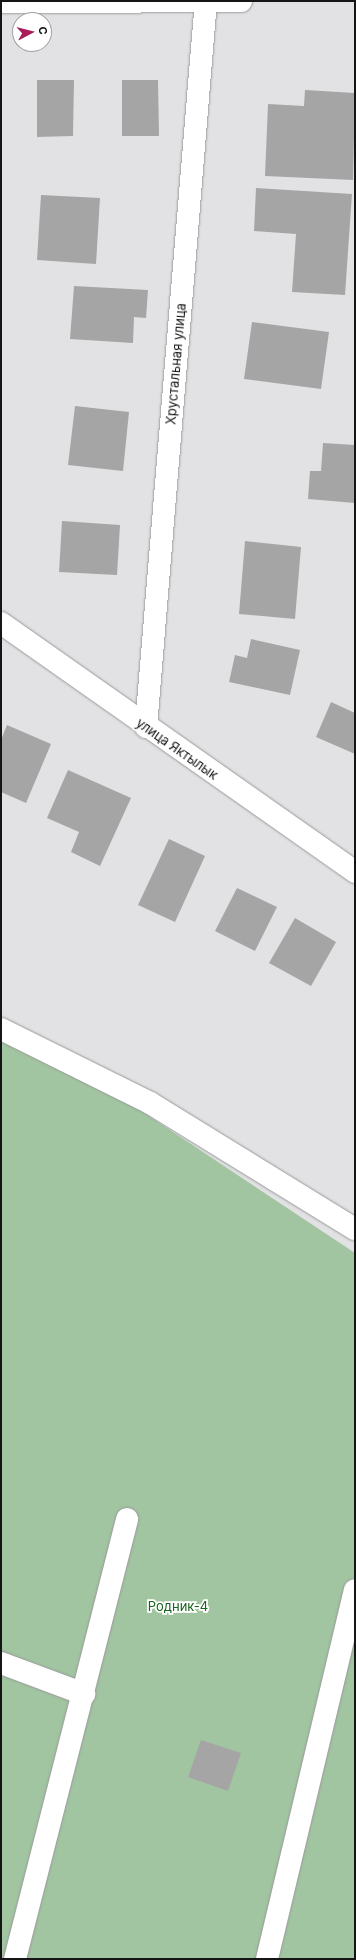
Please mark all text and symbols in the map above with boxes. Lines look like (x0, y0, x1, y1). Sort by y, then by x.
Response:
north arrow (12, 12, 52, 52)
text: С (35, 26, 50, 36)
street label: Хрустальная улица (163, 303, 189, 425)
street label: улица Яктылык (133, 715, 221, 783)
park label: Родник-4 (148, 1598, 208, 1614)

